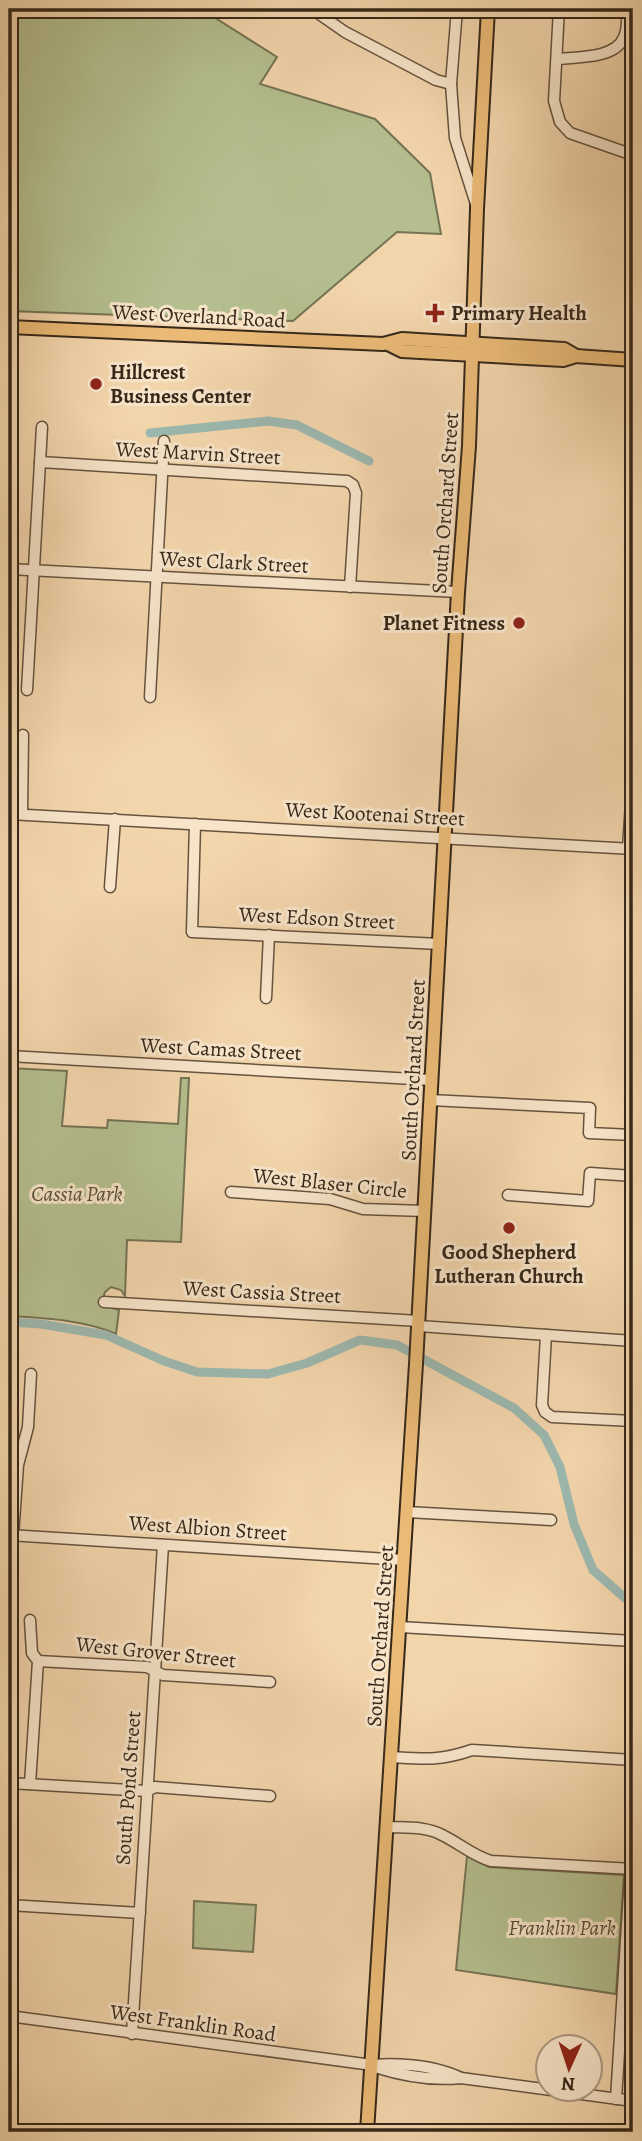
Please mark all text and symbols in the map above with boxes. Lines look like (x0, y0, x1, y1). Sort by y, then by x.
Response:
street label: West Overland Road (111, 297, 287, 335)
place label: Primary Health (451, 299, 587, 327)
marker: Primary Health (425, 303, 445, 323)
place label: Hillcrest Business Center (110, 358, 251, 410)
marker: Hillcrest Business Center (88, 376, 104, 392)
street label: South Orchard Street (425, 411, 465, 595)
street label: West Marvin Street (114, 435, 281, 471)
street label: West Clark Street (158, 544, 309, 580)
place label: Planet Fitness (383, 609, 505, 637)
marker: Planet Fitness (511, 615, 527, 631)
street label: West Kootenai Street (284, 795, 466, 833)
street label: West Edson Street (237, 900, 396, 936)
street label: South Orchard Street (394, 978, 432, 1162)
street label: West Camas Street (139, 1031, 302, 1067)
street label: West Blaser Circle (251, 1161, 408, 1205)
park label: Cassia Park (31, 1180, 123, 1208)
marker: Good Shepherd Lutheran Church (501, 1220, 517, 1236)
place label: Good Shepherd Lutheran Church (434, 1238, 584, 1290)
street label: West Cassia Street (181, 1274, 342, 1310)
street label: West Albion Street (127, 1508, 288, 1547)
street label: South Orchard Street (360, 1544, 400, 1728)
street label: West Grover Street (74, 1630, 237, 1674)
street label: South Pond Street (109, 1710, 147, 1866)
park label: Franklin Park (508, 1914, 616, 1942)
street label: West Franklin Road (107, 1997, 278, 2049)
north arrow (534, 2032, 604, 2102)
text: N (560, 2071, 576, 2097)

